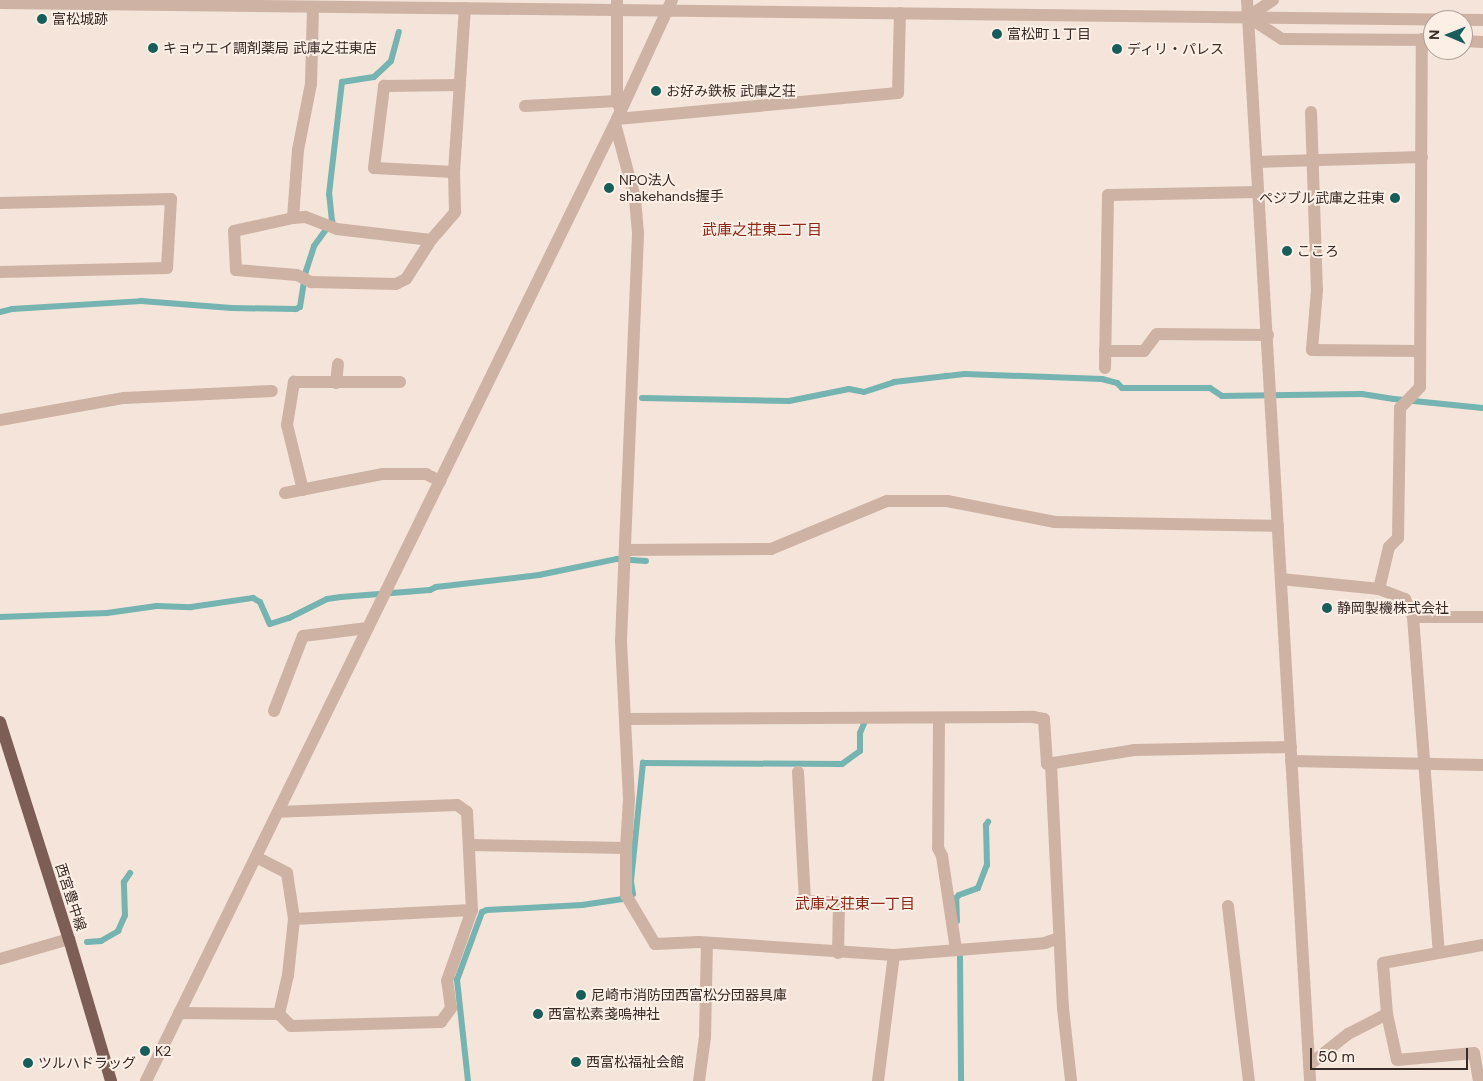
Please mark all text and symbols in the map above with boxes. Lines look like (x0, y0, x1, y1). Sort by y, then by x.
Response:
north arrow (1423, 10, 1473, 60)
place label: 富松城跡 (52, 11, 108, 27)
marker: 富松城跡 (36, 13, 48, 25)
place label: 富松町１丁目 (1007, 26, 1091, 42)
marker: 富松町１丁目 (991, 28, 1003, 40)
text: N (1425, 29, 1443, 40)
place label: キョウエイ調剤薬局 武庫之荘東店 (163, 40, 377, 56)
place label: ディリ・パレス (1127, 41, 1225, 57)
marker: キョウエイ調剤薬局 武庫之荘東店 (147, 42, 159, 54)
marker: ディリ・パレス (1111, 43, 1123, 55)
place label: お好み鉄板 武庫之荘 (666, 83, 796, 99)
marker: お好み鉄板 武庫之荘 (650, 85, 662, 97)
place label: NPO法人 shakehands握手 (619, 172, 724, 204)
marker: NPO法人 shakehands握手 (603, 182, 615, 194)
place label: ペジブル武庫之荘東 (1259, 190, 1385, 206)
marker: ペジブル武庫之荘東 (1389, 192, 1401, 204)
district label: 武庫之荘東二丁目 (702, 222, 822, 240)
place label: こころ (1297, 243, 1339, 259)
marker: こころ (1281, 245, 1293, 257)
place label: 静岡製機株式会社 (1337, 600, 1449, 616)
marker: 静岡製機株式会社 (1321, 602, 1333, 614)
street label: 西宮豊中線 (52, 861, 90, 933)
district label: 武庫之荘東一丁目 (795, 896, 915, 914)
place label: 尼崎市消防団西富松分団器具庫 (591, 987, 787, 1003)
marker: 尼崎市消防団西富松分団器具庫 (575, 989, 587, 1001)
place label: 西富松素戔嗚神社 (548, 1006, 660, 1022)
marker: 西富松素戔嗚神社 (532, 1008, 544, 1020)
scale bar (1313, 1038, 1470, 1070)
place label: K2 (155, 1043, 171, 1059)
marker: K2 (139, 1045, 151, 1057)
text: 50 m (1318, 1047, 1355, 1067)
place label: 西富松福祉会館 (586, 1054, 684, 1070)
place label: ツルハドラッグ (38, 1055, 136, 1071)
marker: 西富松福祉会館 (570, 1056, 582, 1068)
marker: ツルハドラッグ (22, 1057, 34, 1069)

